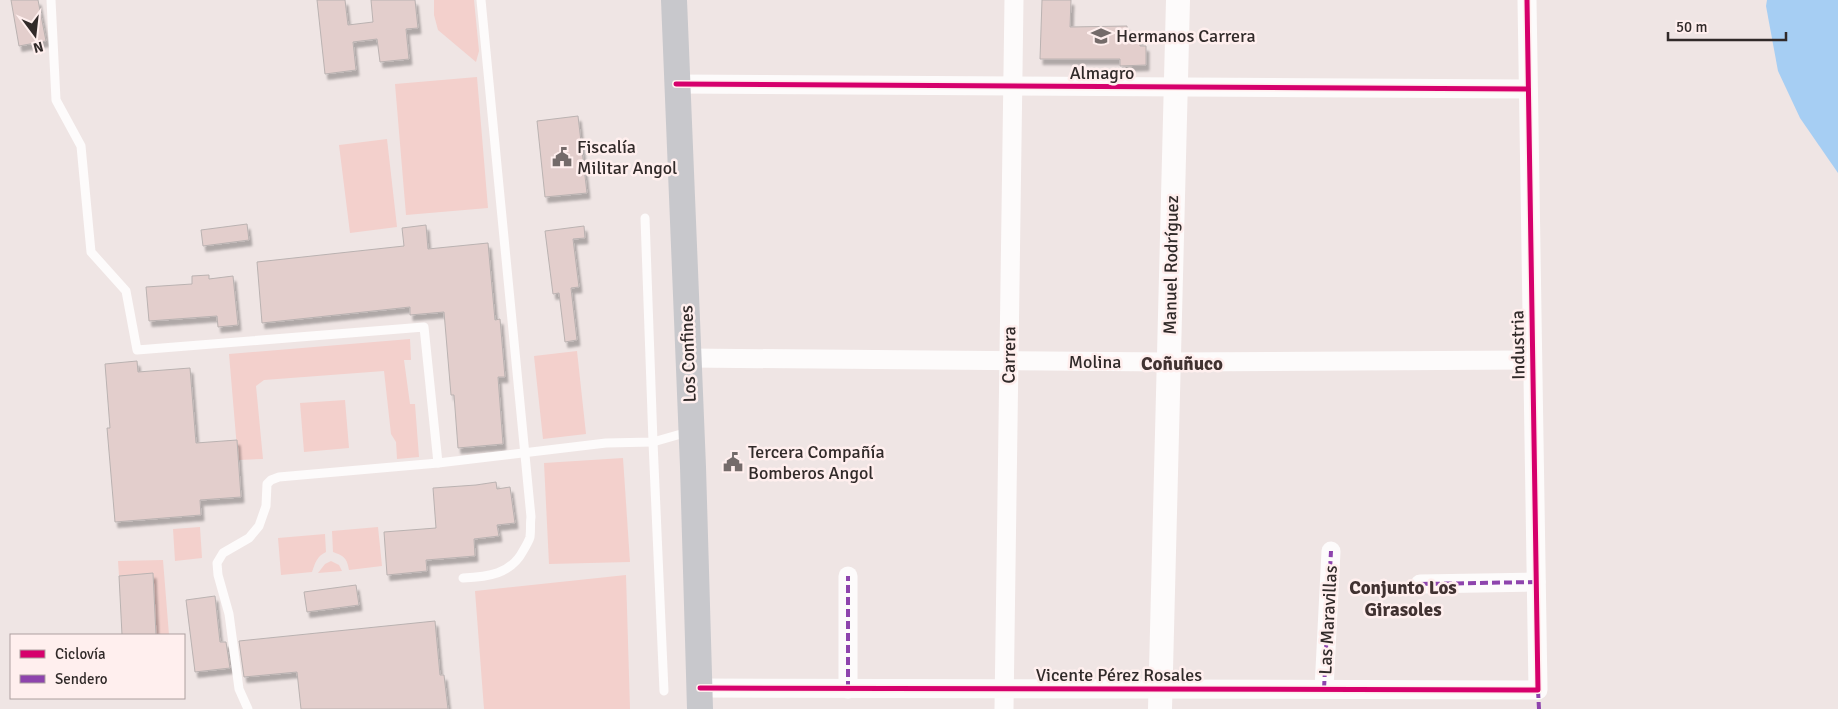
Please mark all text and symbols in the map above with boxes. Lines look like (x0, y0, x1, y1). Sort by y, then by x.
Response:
north arrow (10, 10, 60, 60)
scale bar (1668, 10, 1786, 42)
text: 50 m (1676, 18, 1707, 36)
school or university icon: Hermanos Carrera (1090, 25, 1112, 47)
place label: Hermanos Carrera (1116, 25, 1256, 47)
text: N (31, 38, 45, 57)
street label: Almagro (1070, 62, 1134, 84)
place label: Fiscalía Militar Angol (577, 136, 677, 179)
public building icon: Fiscalía Militar Angol (551, 146, 573, 168)
street label: Manuel Rodríguez (1159, 195, 1183, 335)
street label: Los Confines (675, 305, 701, 403)
street label: Industria (1506, 310, 1530, 380)
street label: Carrera (998, 326, 1020, 384)
street label: Molina (1069, 351, 1121, 373)
district label: Coñuñuco (1141, 352, 1223, 376)
place label: Tercera Compañía Bomberos Angol (748, 441, 885, 484)
public building icon: Tercera Compañía Bomberos Angol (722, 451, 744, 473)
street label: Las Maravillas (1314, 565, 1342, 675)
district label: Conjunto Los Girasoles (1349, 576, 1457, 622)
legend (10, 634, 185, 699)
text: Ciclovía (55, 645, 106, 663)
street label: Vicente Pérez Rosales (1036, 664, 1202, 686)
text: Sendero (55, 670, 108, 688)

